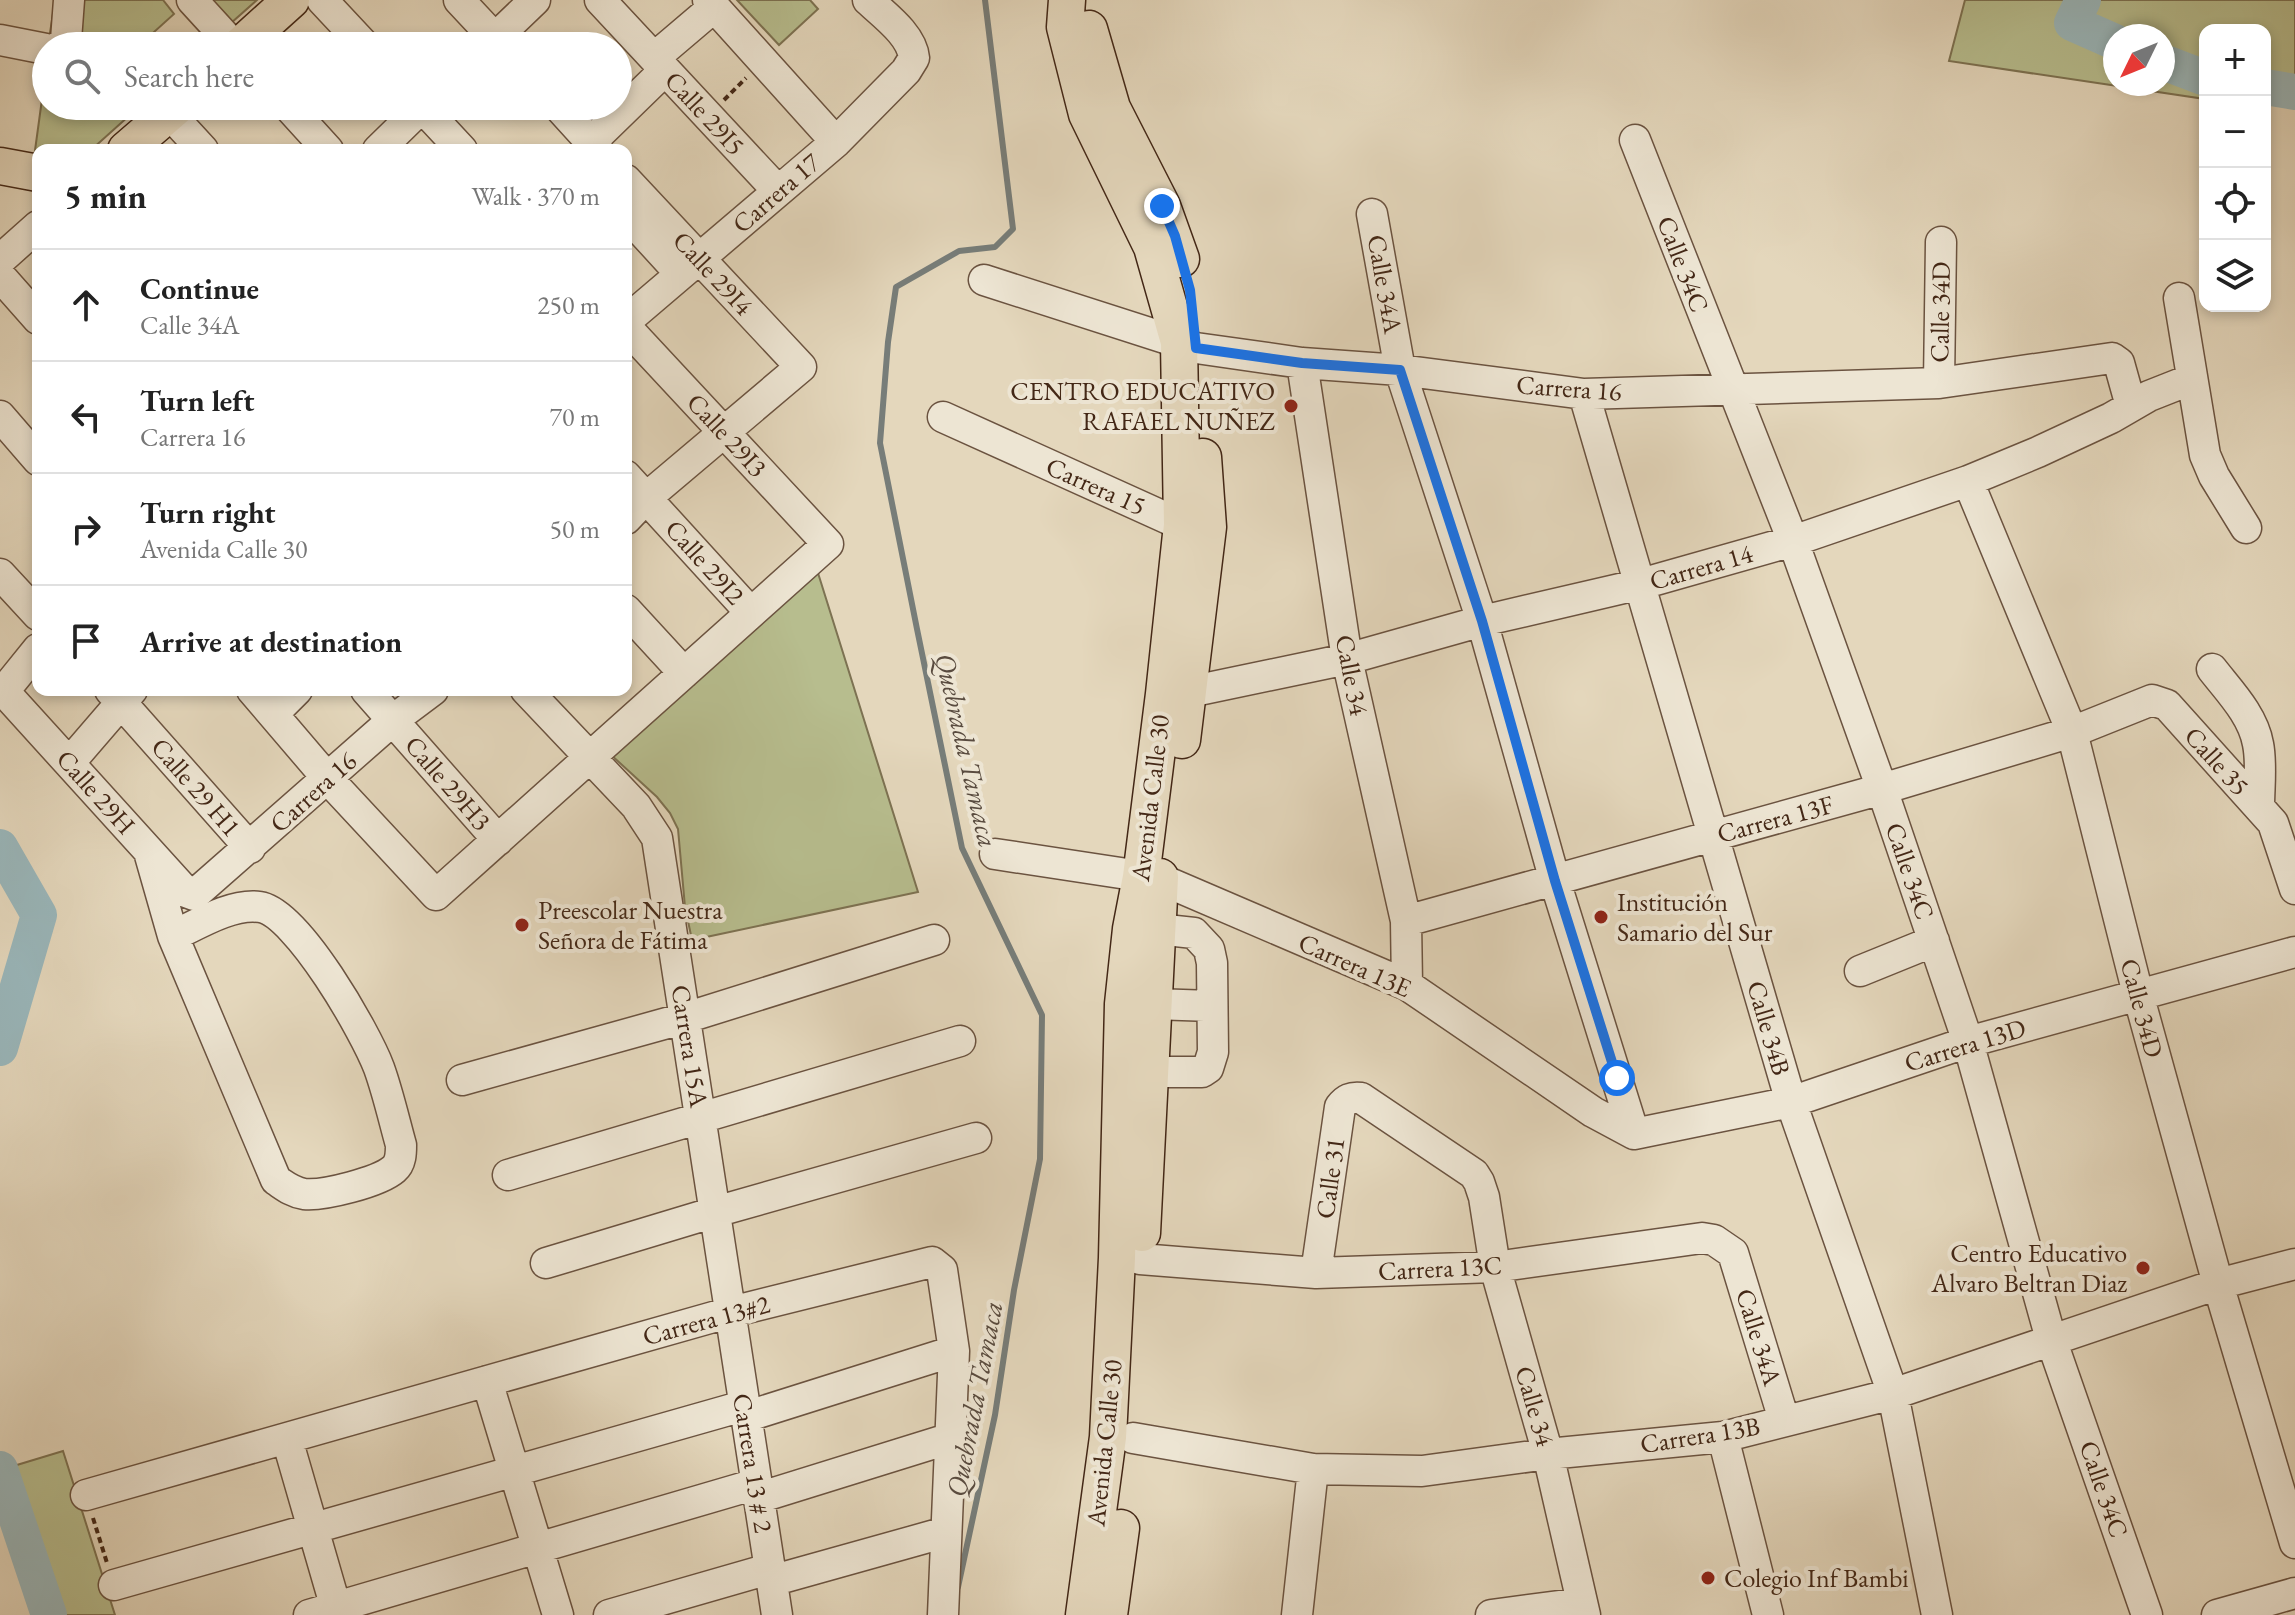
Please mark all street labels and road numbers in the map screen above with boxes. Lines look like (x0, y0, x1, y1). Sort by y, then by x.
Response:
street label: Calle 29I5 (657, 64, 753, 162)
street label: Carrera 17 (725, 145, 827, 240)
street label: Calle 34C (1649, 211, 1717, 317)
street label: Calle 29I4 (665, 224, 761, 323)
street label: Calle 34A (1360, 232, 1411, 337)
street label: Calle 34D (1922, 261, 1958, 363)
street label: Carrera 16 (1515, 367, 1623, 409)
street label: Calle 29I3 (679, 386, 775, 484)
street label: Carrera 15 (1041, 449, 1151, 523)
street label: Calle 29I2 (658, 512, 752, 612)
street label: Carrera 14 (1646, 536, 1757, 598)
street label: Calle 34 (1328, 632, 1377, 719)
street label: Avenida Calle 30 (1123, 713, 1177, 884)
street label: Calle 35 (2177, 719, 2257, 803)
street label: Calle 29H3 (397, 728, 499, 838)
street label: Calle 29 H1 (144, 730, 248, 844)
street label: Calle 29H (49, 742, 143, 842)
street label: Carrera 16 (262, 744, 364, 840)
street label: Carrera 13F (1713, 787, 1837, 851)
street label: Calle 34C (1878, 818, 1942, 924)
street label: Carrera 13E (1293, 925, 1417, 1005)
street label: Calle 34D (2112, 955, 2172, 1061)
street label: Calle 34B (1739, 977, 1799, 1079)
street label: Carrera 15A (664, 982, 717, 1111)
street label: Carrera 13D (1900, 1010, 2030, 1080)
street label: Calle 31 (1307, 1135, 1353, 1221)
street label: Carrera 13C (1377, 1248, 1503, 1288)
street label: Calle 34A (1728, 1284, 1790, 1391)
street label: Carrera 13#2 (639, 1287, 774, 1353)
street label: Avenida Calle 30 (1078, 1358, 1130, 1529)
street label: Calle 34 (1507, 1362, 1563, 1450)
street label: Carrera 13 # 2 (725, 1391, 781, 1536)
street label: Carrera 13B (1638, 1409, 1762, 1461)
street label: Calle 34C (2072, 1436, 2136, 1542)

